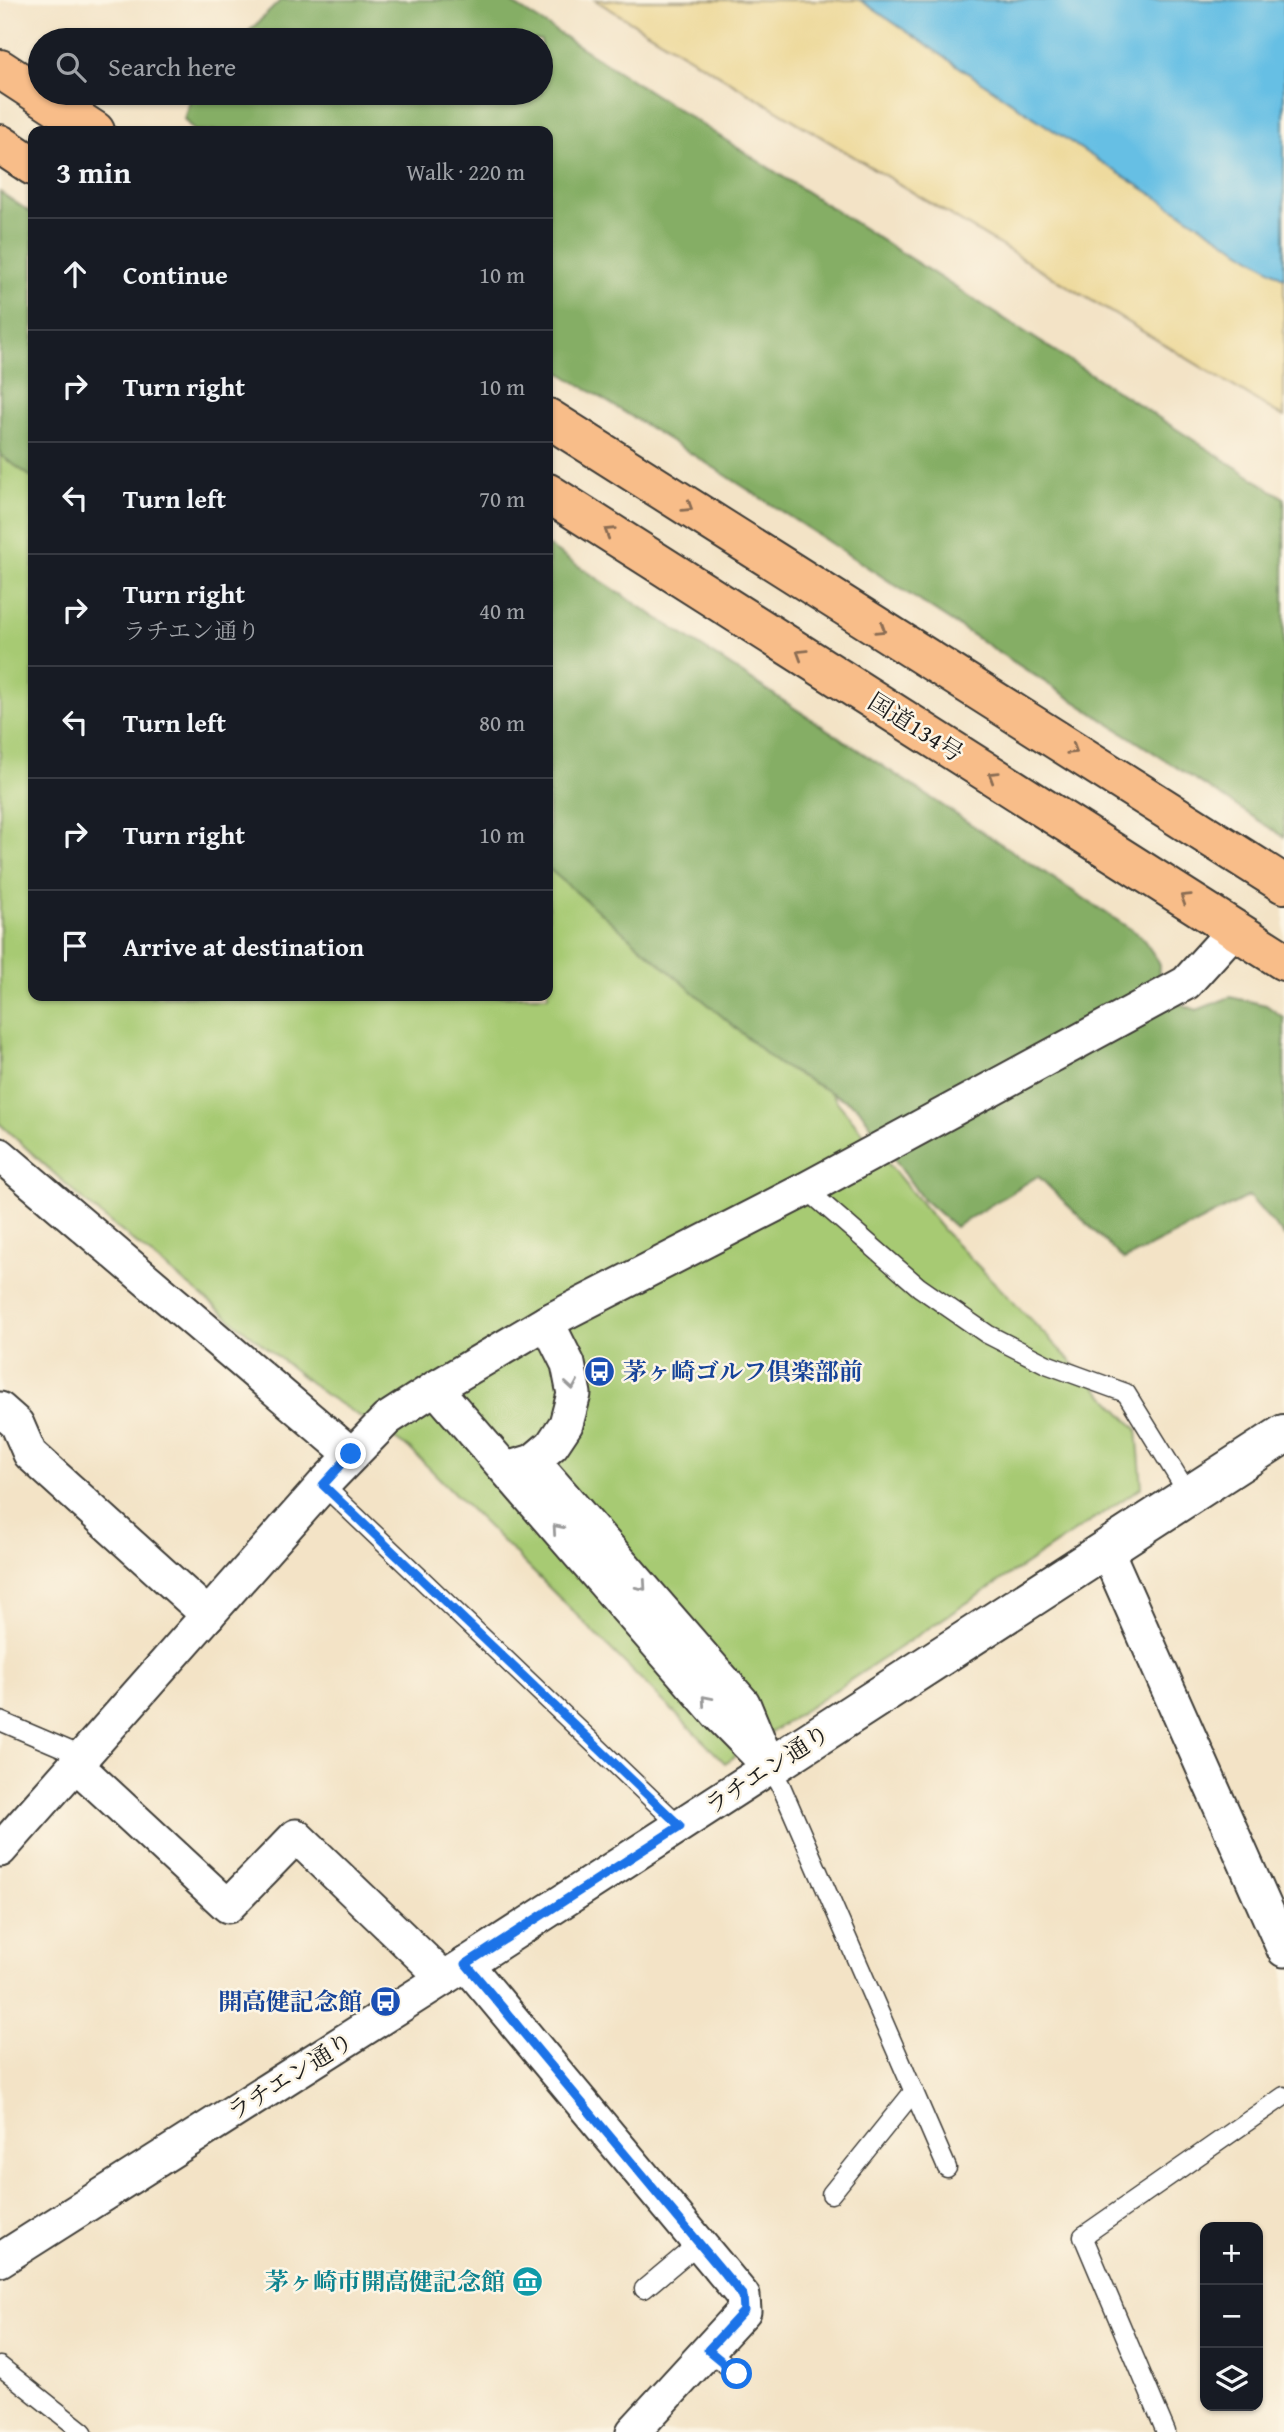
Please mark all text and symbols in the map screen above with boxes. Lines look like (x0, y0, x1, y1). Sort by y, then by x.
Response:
search box (28, 28, 553, 105)
text: Search here (108, 47, 236, 86)
icon: search (52, 48, 90, 86)
text: 3 min (56, 150, 131, 194)
text: Walk · 220 m (406, 155, 525, 188)
icon: ahead (56, 255, 94, 293)
text: Continue (123, 255, 228, 294)
text: 10 m (479, 258, 525, 291)
icon: right (56, 367, 94, 405)
text: Turn right (123, 367, 245, 406)
text: 10 m (479, 370, 525, 403)
icon: left (56, 479, 94, 517)
text: Turn left (123, 479, 226, 518)
text: 70 m (479, 482, 525, 515)
one-way arrow (681, 499, 694, 512)
one-way arrow (604, 527, 617, 540)
text: Turn right (123, 574, 245, 613)
icon: right (56, 591, 94, 629)
text: 40 m (479, 594, 525, 627)
text: ラチエン通り (123, 614, 260, 647)
one-way arrow (873, 620, 886, 633)
one-way arrow (796, 649, 809, 662)
street label: 国道134号 (861, 684, 971, 770)
icon: left (56, 703, 94, 741)
text: Turn left (123, 703, 226, 742)
text: 80 m (479, 706, 525, 739)
one-way arrow (1065, 742, 1078, 755)
one-way arrow (988, 771, 1001, 784)
icon: right (56, 815, 94, 853)
text: Turn right (123, 815, 245, 854)
text: 10 m (479, 818, 525, 851)
one-way arrow (1180, 893, 1193, 906)
icon: arrive (56, 927, 94, 965)
text: Arrive at destination (123, 927, 364, 966)
bus stop icon: 茅ヶ崎ゴルフ倶楽部前 (583, 1354, 617, 1388)
place label: 茅ヶ崎ゴルフ倶楽部前 (623, 1354, 863, 1389)
one-way arrow (564, 1379, 579, 1391)
route end (335, 1438, 366, 1469)
one-way arrow (553, 1524, 565, 1537)
one-way arrow (634, 1578, 646, 1591)
one-way arrow (702, 1696, 714, 1709)
street label: ラチエン通り (697, 1715, 837, 1823)
place label: 開高健記念館 (218, 1984, 362, 2019)
bus stop icon: 開高健記念館 (368, 1984, 402, 2018)
street label: ラチエン通り (220, 2023, 360, 2129)
map controls (1200, 2222, 1263, 2411)
button: + (1200, 2222, 1263, 2285)
place label: 茅ヶ崎市開高健記念館 (265, 2264, 505, 2299)
museum icon: 茅ヶ崎市開高健記念館 (511, 2264, 545, 2298)
button: − (1200, 2285, 1263, 2348)
button: layers (1200, 2348, 1263, 2411)
route start (721, 2358, 752, 2389)

